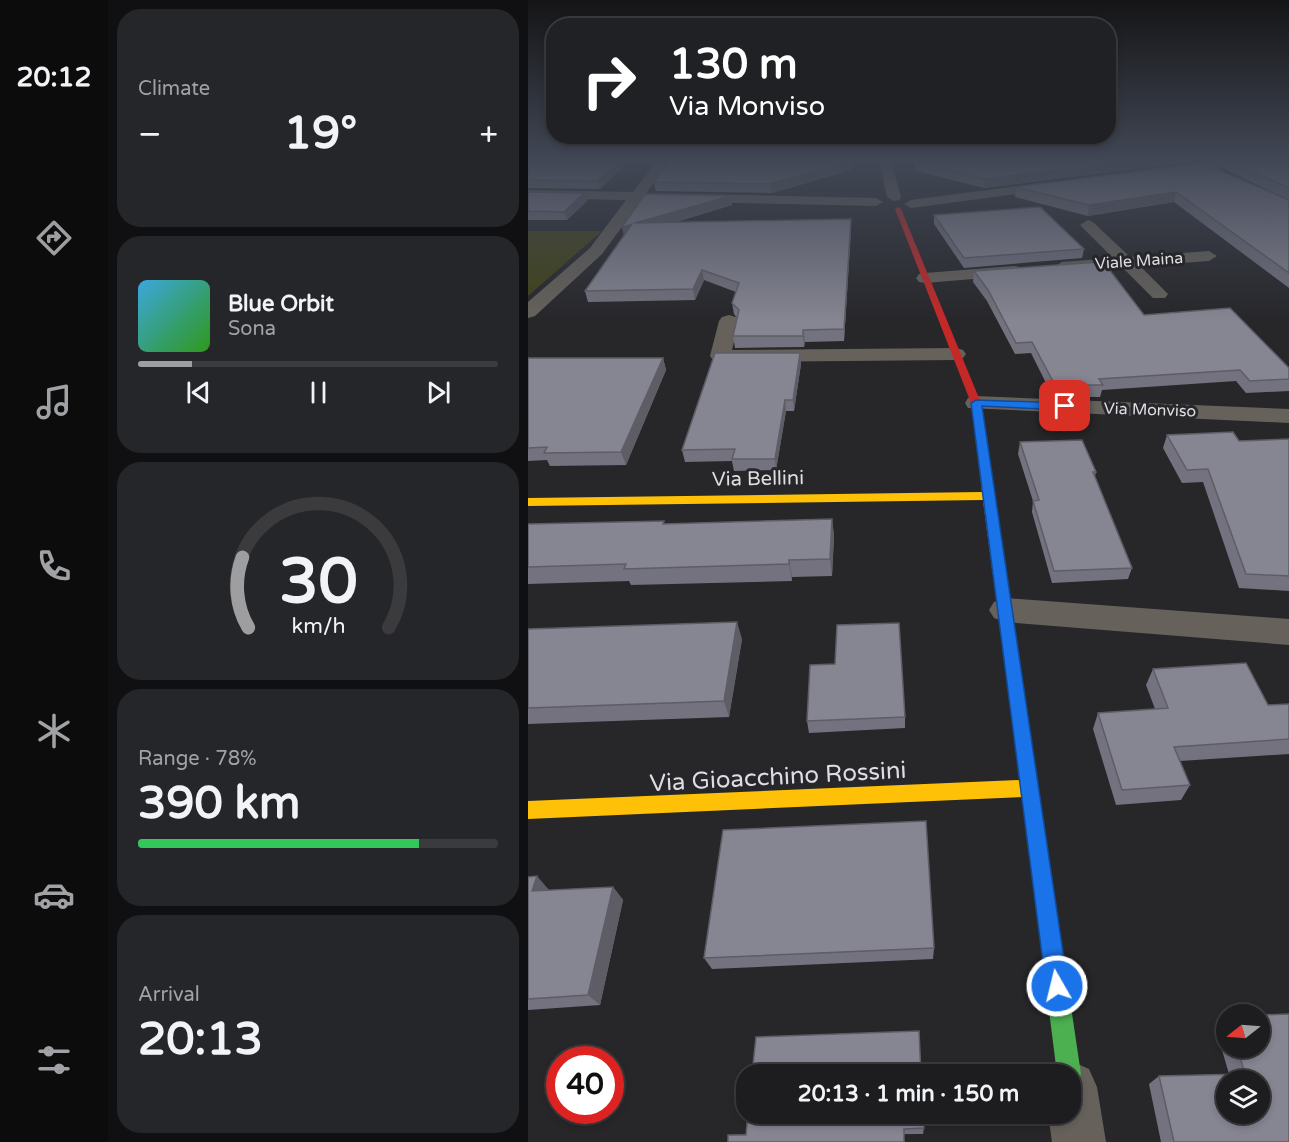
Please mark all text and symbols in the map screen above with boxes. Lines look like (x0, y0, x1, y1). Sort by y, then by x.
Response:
text: 130 m (669, 39, 798, 90)
icon: right (570, 42, 648, 120)
text: 20:12 (17, 61, 91, 94)
text: Climate (138, 77, 210, 101)
text: Via Monviso (669, 90, 825, 123)
text: 19° (284, 107, 357, 161)
text: − (138, 115, 162, 154)
text: + (479, 115, 498, 154)
icon: directions (33, 217, 75, 259)
street label: Viale Maina (1094, 248, 1184, 274)
text: Blue Orbit (228, 291, 334, 317)
text: Sona (228, 317, 276, 341)
icon: previous (182, 376, 215, 409)
icon: pause (302, 376, 335, 409)
icon: next (422, 376, 455, 409)
pin (1039, 380, 1090, 431)
icon: music (33, 381, 75, 423)
icon: arrive (1048, 389, 1081, 422)
street label: Via Monviso (1103, 398, 1197, 422)
street label: Via Bellini (712, 466, 804, 492)
icon: phone (33, 545, 75, 587)
text: 30 (279, 545, 357, 620)
text: km/h (291, 613, 345, 639)
icon: climate (33, 710, 75, 752)
text: Range · 78% (138, 747, 257, 771)
street label: Via Gioacchino Rossini (649, 756, 907, 798)
text: 390 km (138, 777, 300, 831)
icon: car (33, 874, 75, 916)
position arrow (1025, 954, 1089, 1018)
text: Arrival (138, 983, 200, 1007)
north arrow (1216, 1004, 1270, 1058)
map controls (1216, 1004, 1270, 1124)
text: 20:13 (138, 1013, 263, 1067)
icon: filters (33, 1039, 75, 1081)
speed limit sign: 40 (546, 1046, 624, 1124)
button: layers (1216, 1070, 1270, 1124)
text: 20:13 · 1 min · 150 m (798, 1081, 1019, 1107)

